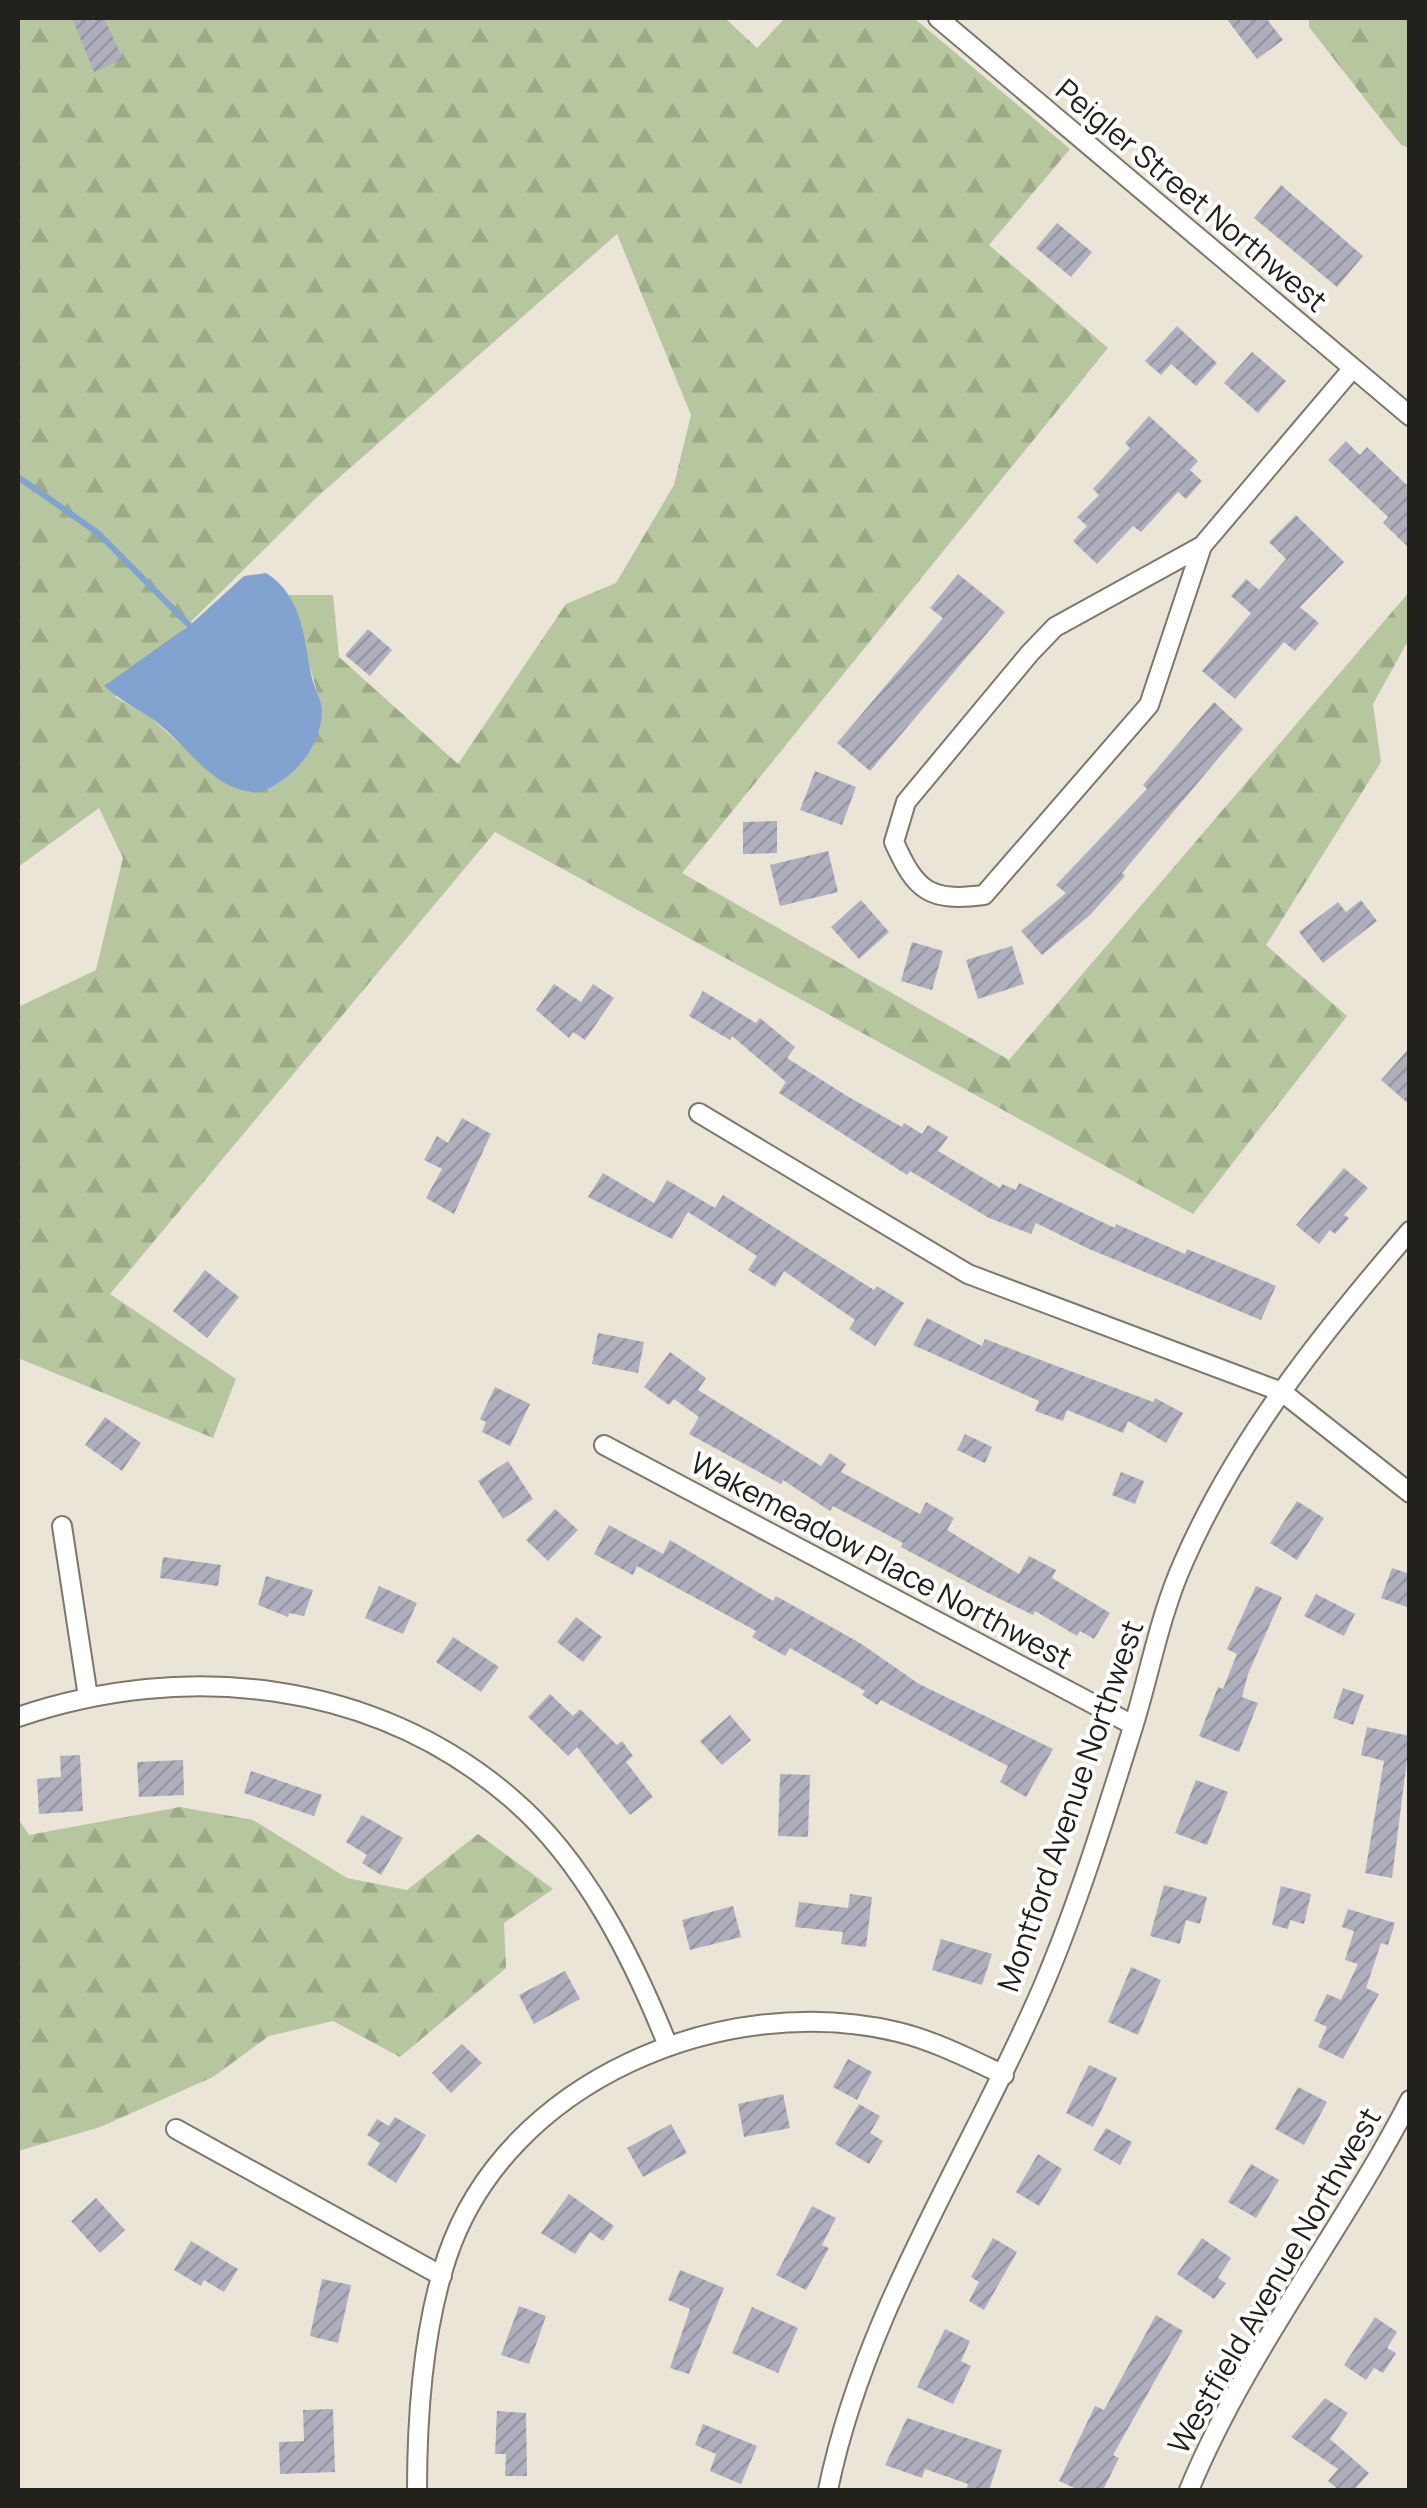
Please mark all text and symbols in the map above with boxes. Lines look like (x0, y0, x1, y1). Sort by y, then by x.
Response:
street label: Peigler Street Northwest (1048, 69, 1336, 321)
street label: Wakemeadow Place Northwest (684, 1441, 1080, 1678)
street label: Montford Avenue Northwest (987, 1614, 1152, 1997)
street label: Westfield Avenue Northwest (1158, 2100, 1390, 2461)

